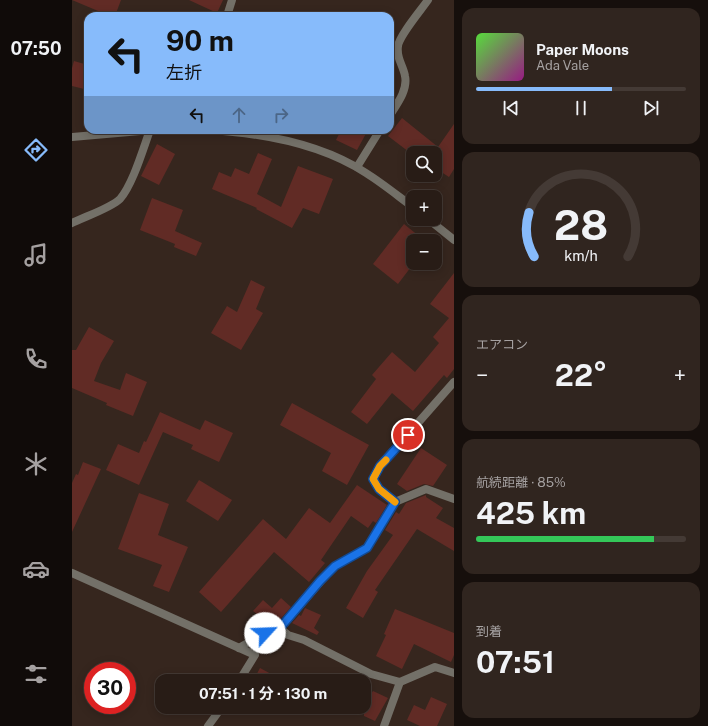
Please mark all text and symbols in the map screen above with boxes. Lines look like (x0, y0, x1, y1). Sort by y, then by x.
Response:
text: 90 m (166, 24, 234, 57)
icon: left (100, 28, 152, 80)
text: 07:50 (10, 38, 62, 59)
text: Paper Moons (536, 41, 629, 58)
text: Ada Vale (536, 58, 589, 73)
text: 左折 (166, 62, 202, 83)
icon: previous (500, 97, 522, 119)
icon: pause (570, 97, 592, 119)
icon: next (640, 97, 662, 119)
icon: left (186, 104, 208, 126)
icon: ahead (228, 104, 250, 126)
icon: right (270, 104, 292, 126)
icon: directions (22, 136, 50, 164)
map controls (406, 146, 442, 270)
button: search (406, 146, 442, 182)
button: + (406, 190, 442, 226)
text: 28 (554, 200, 608, 249)
button: − (406, 234, 442, 270)
icon: music (22, 241, 50, 269)
text: km/h (564, 247, 598, 264)
text: エアコン (476, 337, 528, 352)
icon: phone (22, 345, 50, 373)
text: 22° (555, 357, 607, 393)
text: − (476, 362, 488, 388)
text: + (674, 362, 686, 388)
pin (391, 418, 425, 452)
icon: arrive (397, 424, 419, 446)
icon: climate (22, 450, 50, 478)
text: 航続距離 · 85% (476, 475, 566, 490)
text: 425 km (476, 495, 586, 531)
icon: car (22, 555, 50, 583)
position arrow (244, 612, 286, 654)
text: 到着 (476, 624, 502, 639)
text: 07:51 (476, 644, 555, 680)
icon: filters (22, 660, 50, 688)
speed limit sign: 30 (84, 662, 136, 714)
text: 07:51 · 1 分 · 130 m (199, 685, 327, 702)

